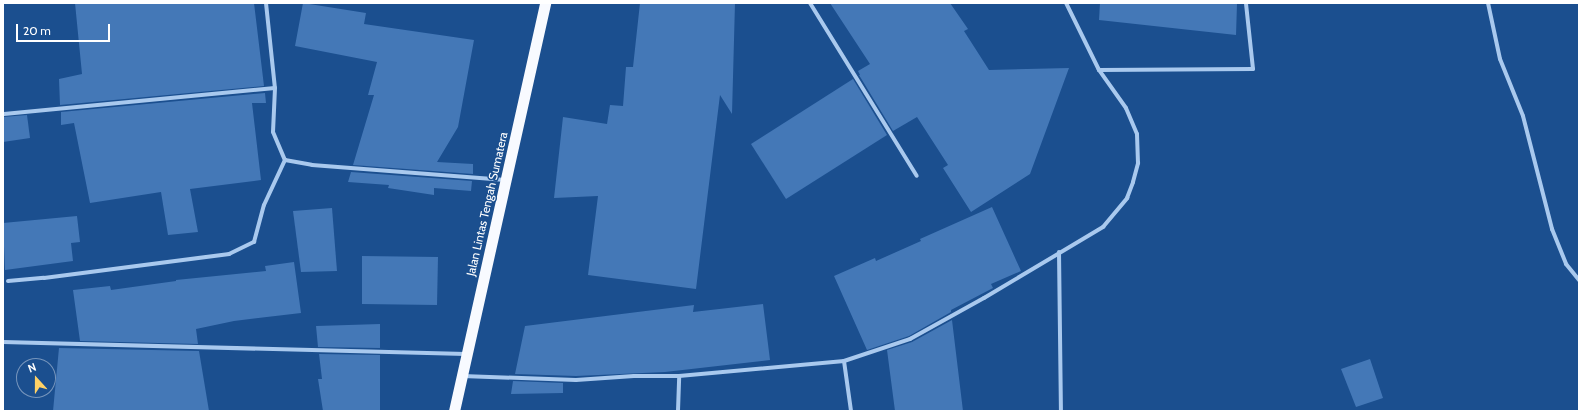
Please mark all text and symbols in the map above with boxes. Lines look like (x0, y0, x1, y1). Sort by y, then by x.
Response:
scale bar (18, 16, 112, 42)
text: 20 m (23, 23, 51, 38)
street label: Jalan Lintas Tengah Sumatera (463, 130, 511, 278)
north arrow (16, 358, 56, 398)
text: N (26, 360, 38, 376)

